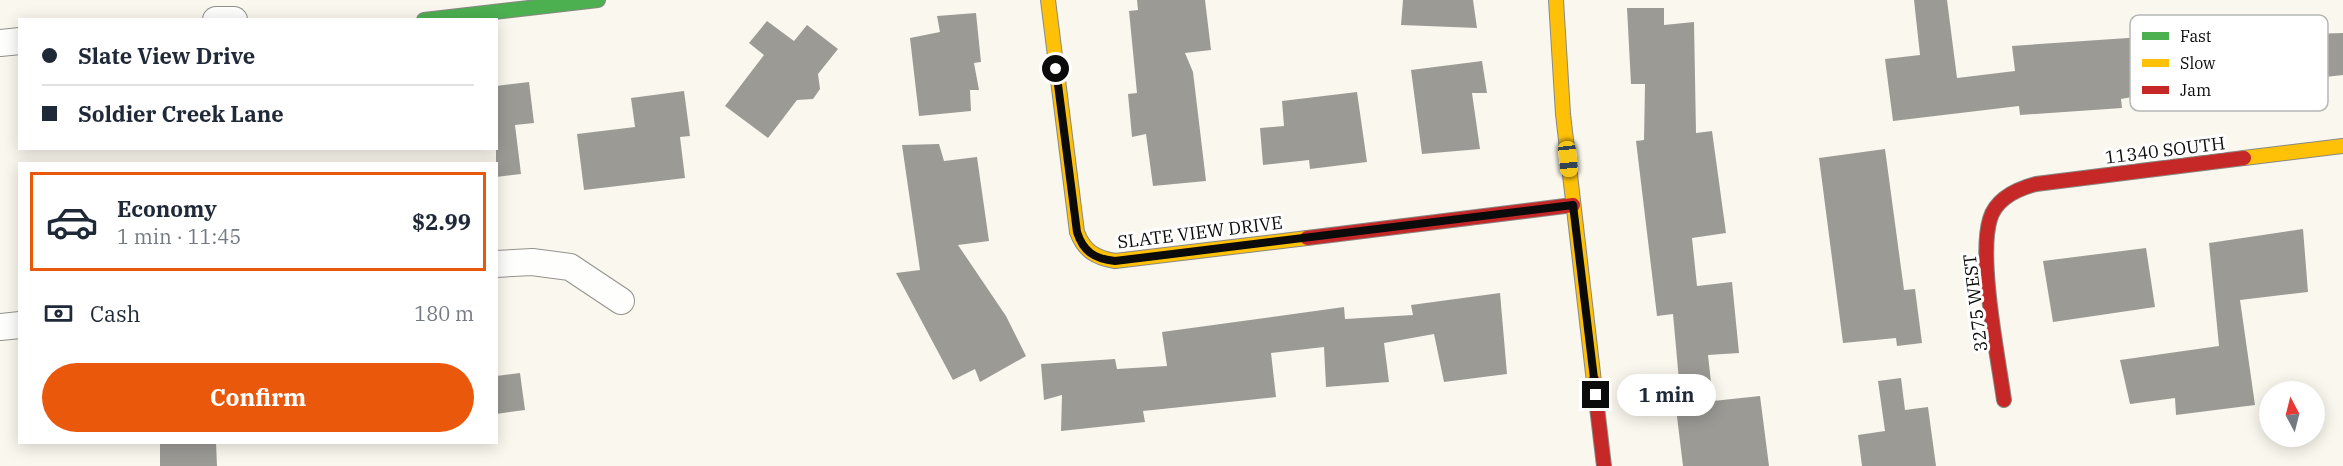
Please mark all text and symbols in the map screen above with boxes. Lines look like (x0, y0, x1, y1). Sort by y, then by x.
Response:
legend (2130, 15, 2328, 111)
text: Fast (2180, 26, 2212, 46)
text: Slate View Drive (78, 41, 255, 70)
text: Slow (2180, 53, 2216, 73)
route start (1042, 55, 1069, 82)
text: Jam (2180, 80, 2211, 100)
text: Soldier Creek Lane (78, 99, 284, 128)
street label: 11340 SOUTH (2104, 131, 2226, 169)
car (1557, 140, 1579, 178)
text: Economy (117, 194, 217, 223)
icon: car (45, 195, 99, 249)
text: $2.99 (412, 207, 471, 236)
street label: SLATE VIEW DRIVE (1116, 210, 1284, 254)
text: 1 min · 11:45 (117, 223, 241, 250)
street label: 3275 WEST (1958, 252, 1992, 353)
icon: cash (42, 297, 75, 330)
text: Cash (90, 299, 141, 328)
text: 180 m (414, 300, 474, 327)
button: Confirm (42, 363, 474, 432)
callout: 1 min (1617, 374, 1716, 416)
route end (1582, 381, 1609, 408)
text: 1 min (1639, 381, 1695, 408)
north arrow (2259, 381, 2325, 447)
map controls (2259, 381, 2325, 447)

